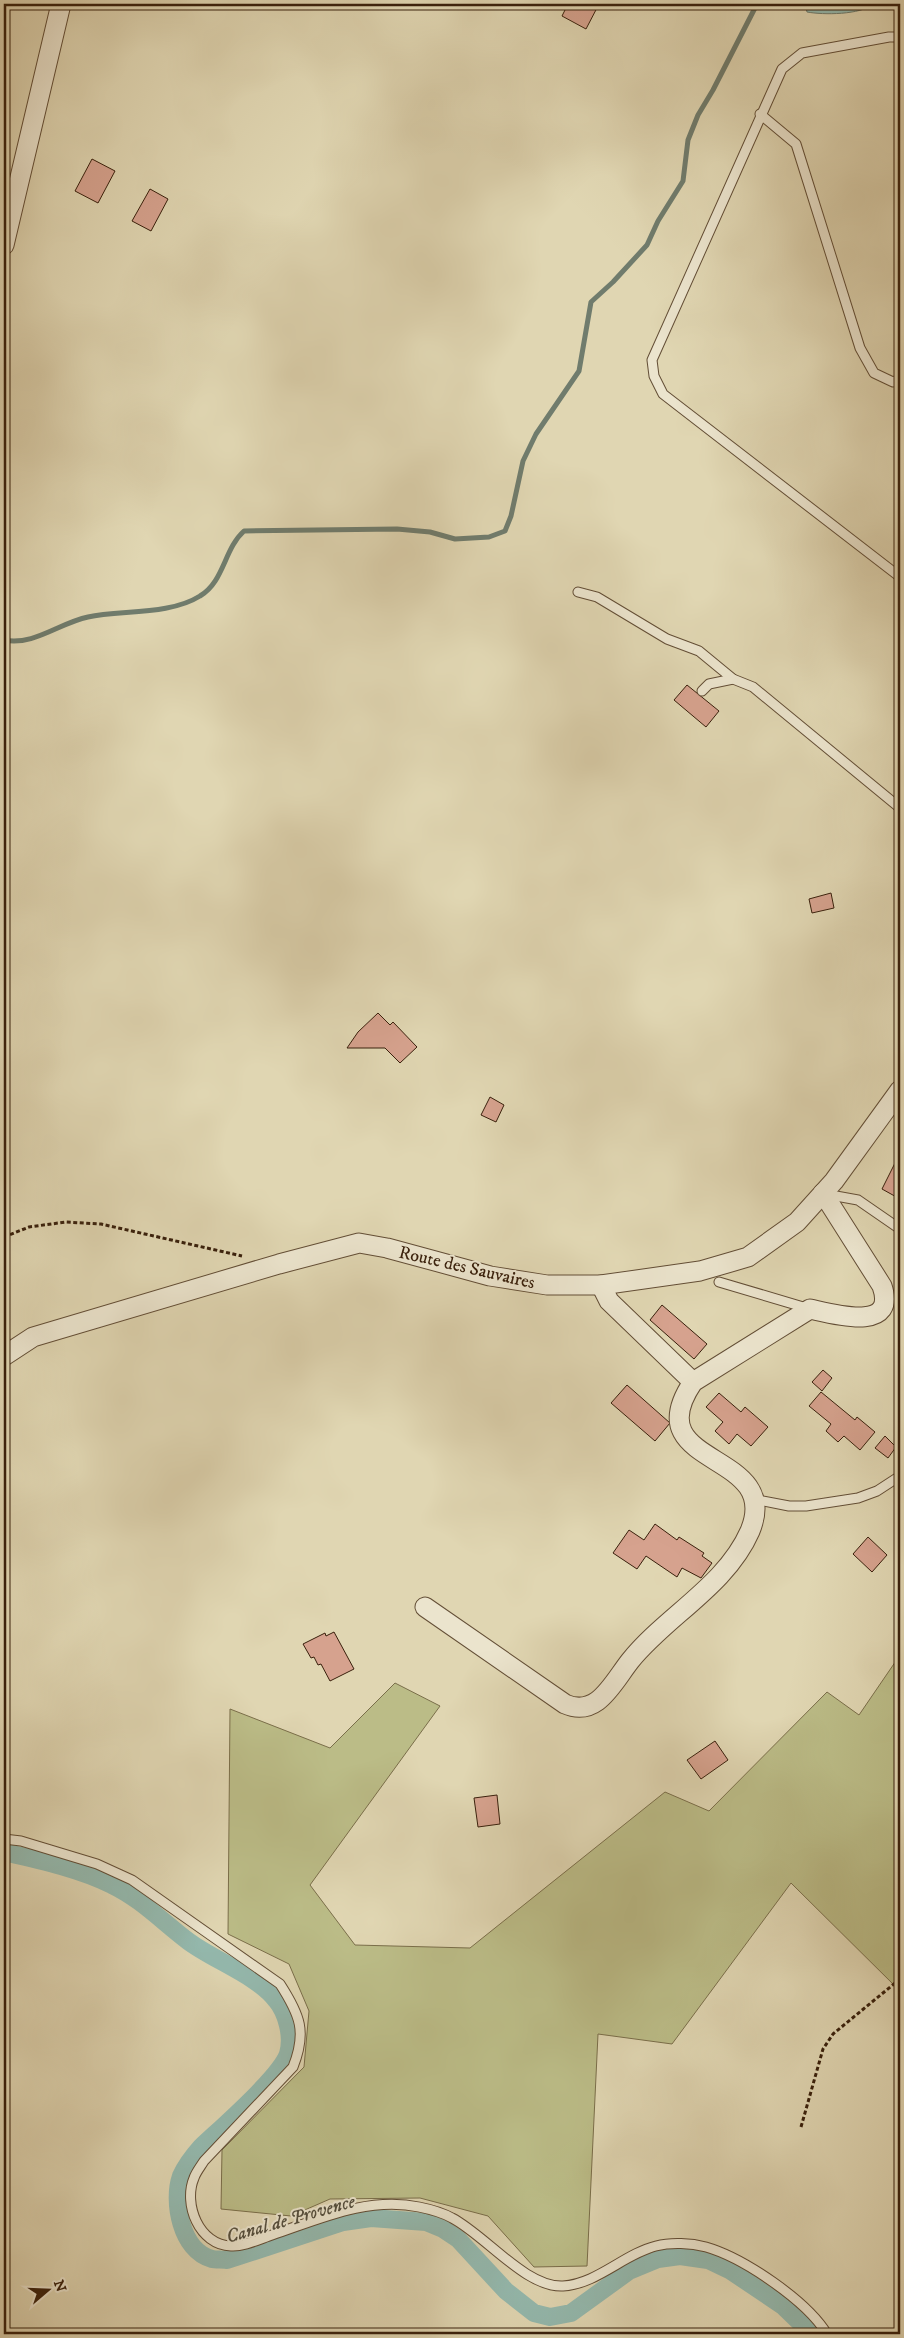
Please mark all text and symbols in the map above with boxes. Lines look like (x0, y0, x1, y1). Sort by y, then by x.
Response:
street label: Route des Sauvaires (397, 1242, 537, 1294)
water label: Canal de Provence (223, 2190, 358, 2249)
north arrow (22, 2266, 72, 2316)
text: N (49, 2278, 70, 2295)

